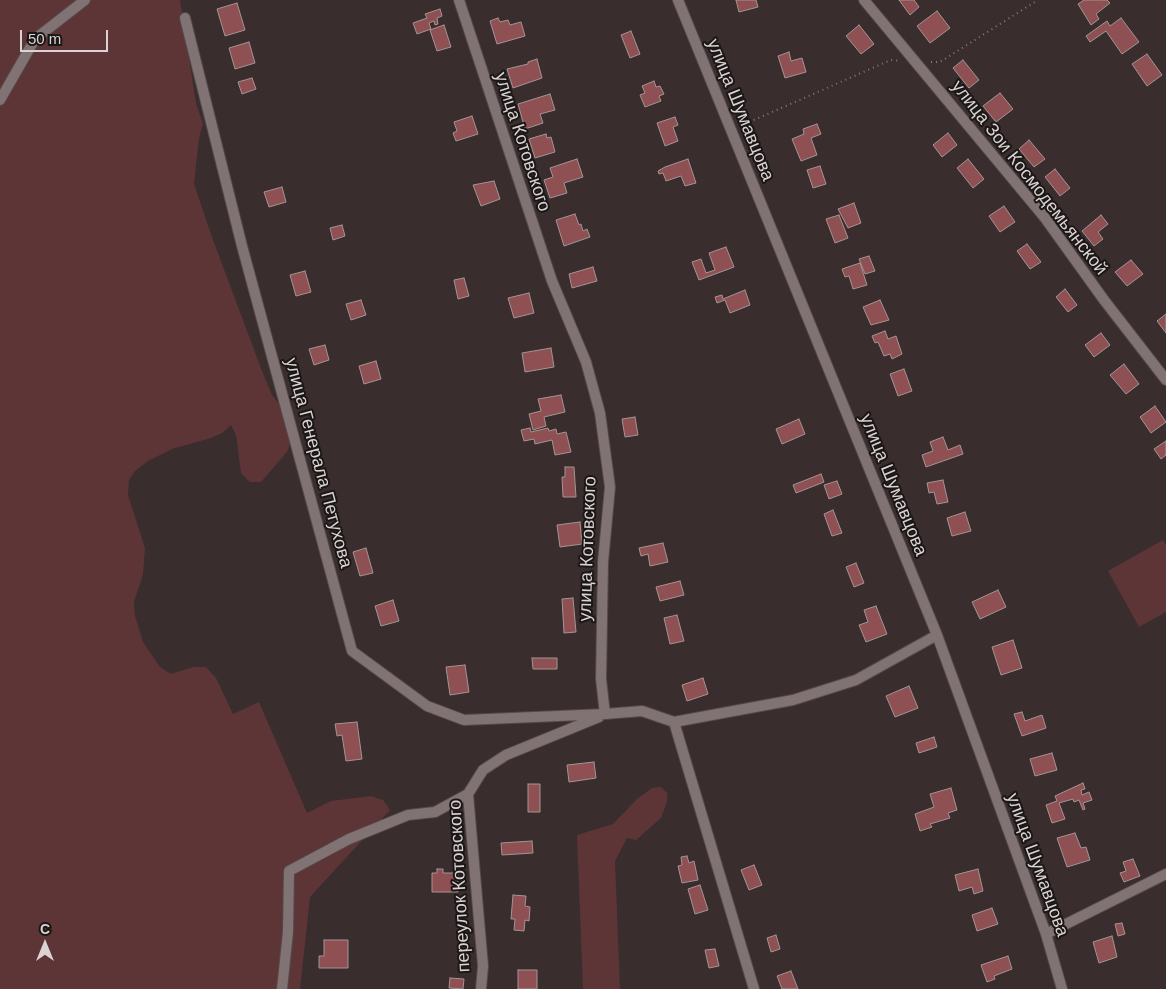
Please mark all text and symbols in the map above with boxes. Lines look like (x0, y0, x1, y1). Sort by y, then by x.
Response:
scale bar (22, 20, 110, 52)
text: 50 m (28, 30, 61, 47)
street label: улица Шумавцова (702, 36, 778, 184)
street label: улица Котовского (489, 70, 555, 214)
street label: улица Зои Космодемьянской (946, 76, 1112, 280)
street label: улица Генерала Петухова (280, 356, 356, 570)
street label: улица Шумавцова (855, 411, 931, 559)
street label: улица Котовского (575, 476, 601, 622)
street label: улица Шумавцова (1001, 790, 1073, 940)
street label: переулок Котовского (445, 799, 475, 973)
north arrow (20, 919, 70, 969)
text: С (40, 921, 50, 937)

